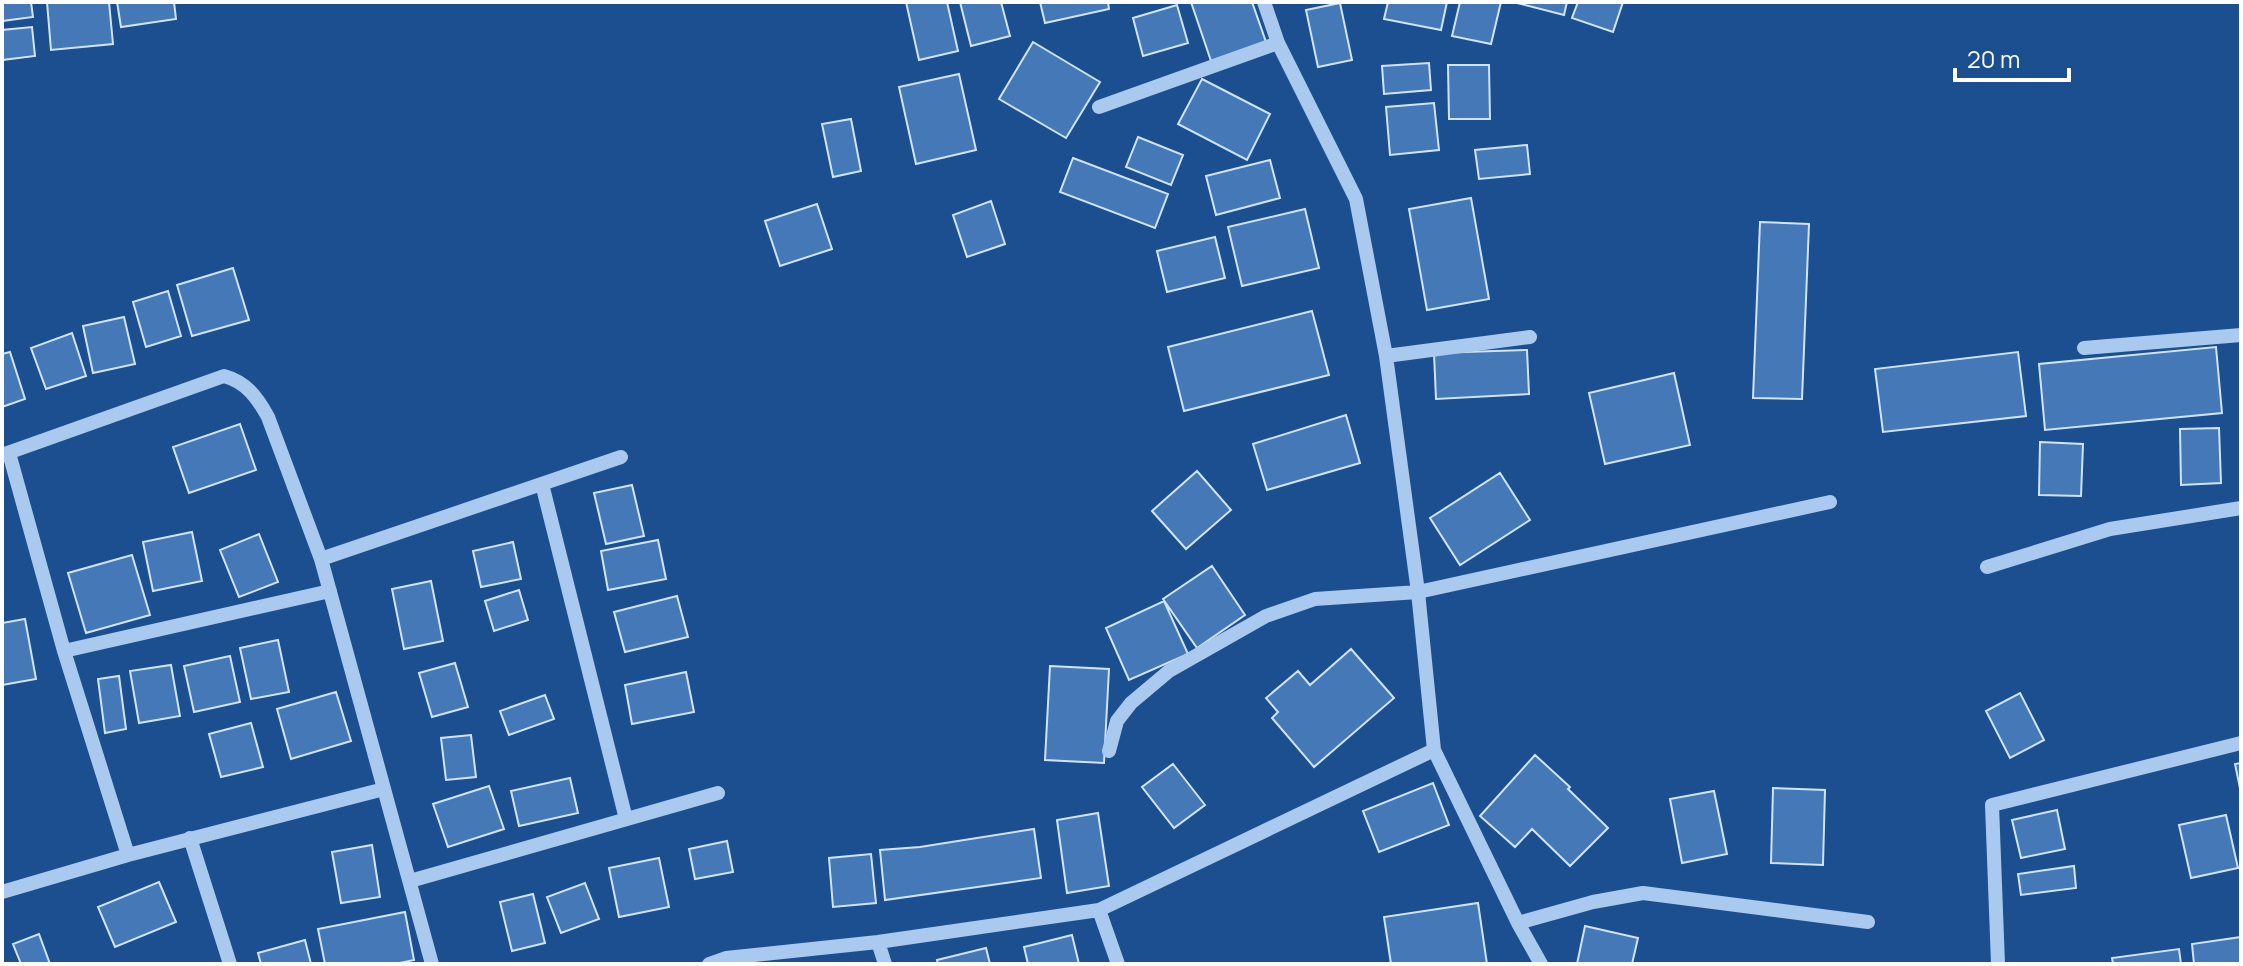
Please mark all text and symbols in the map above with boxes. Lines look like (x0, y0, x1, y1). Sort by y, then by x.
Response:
scale bar (1955, 32, 2069, 82)
text: 20 m (1967, 42, 2020, 75)

